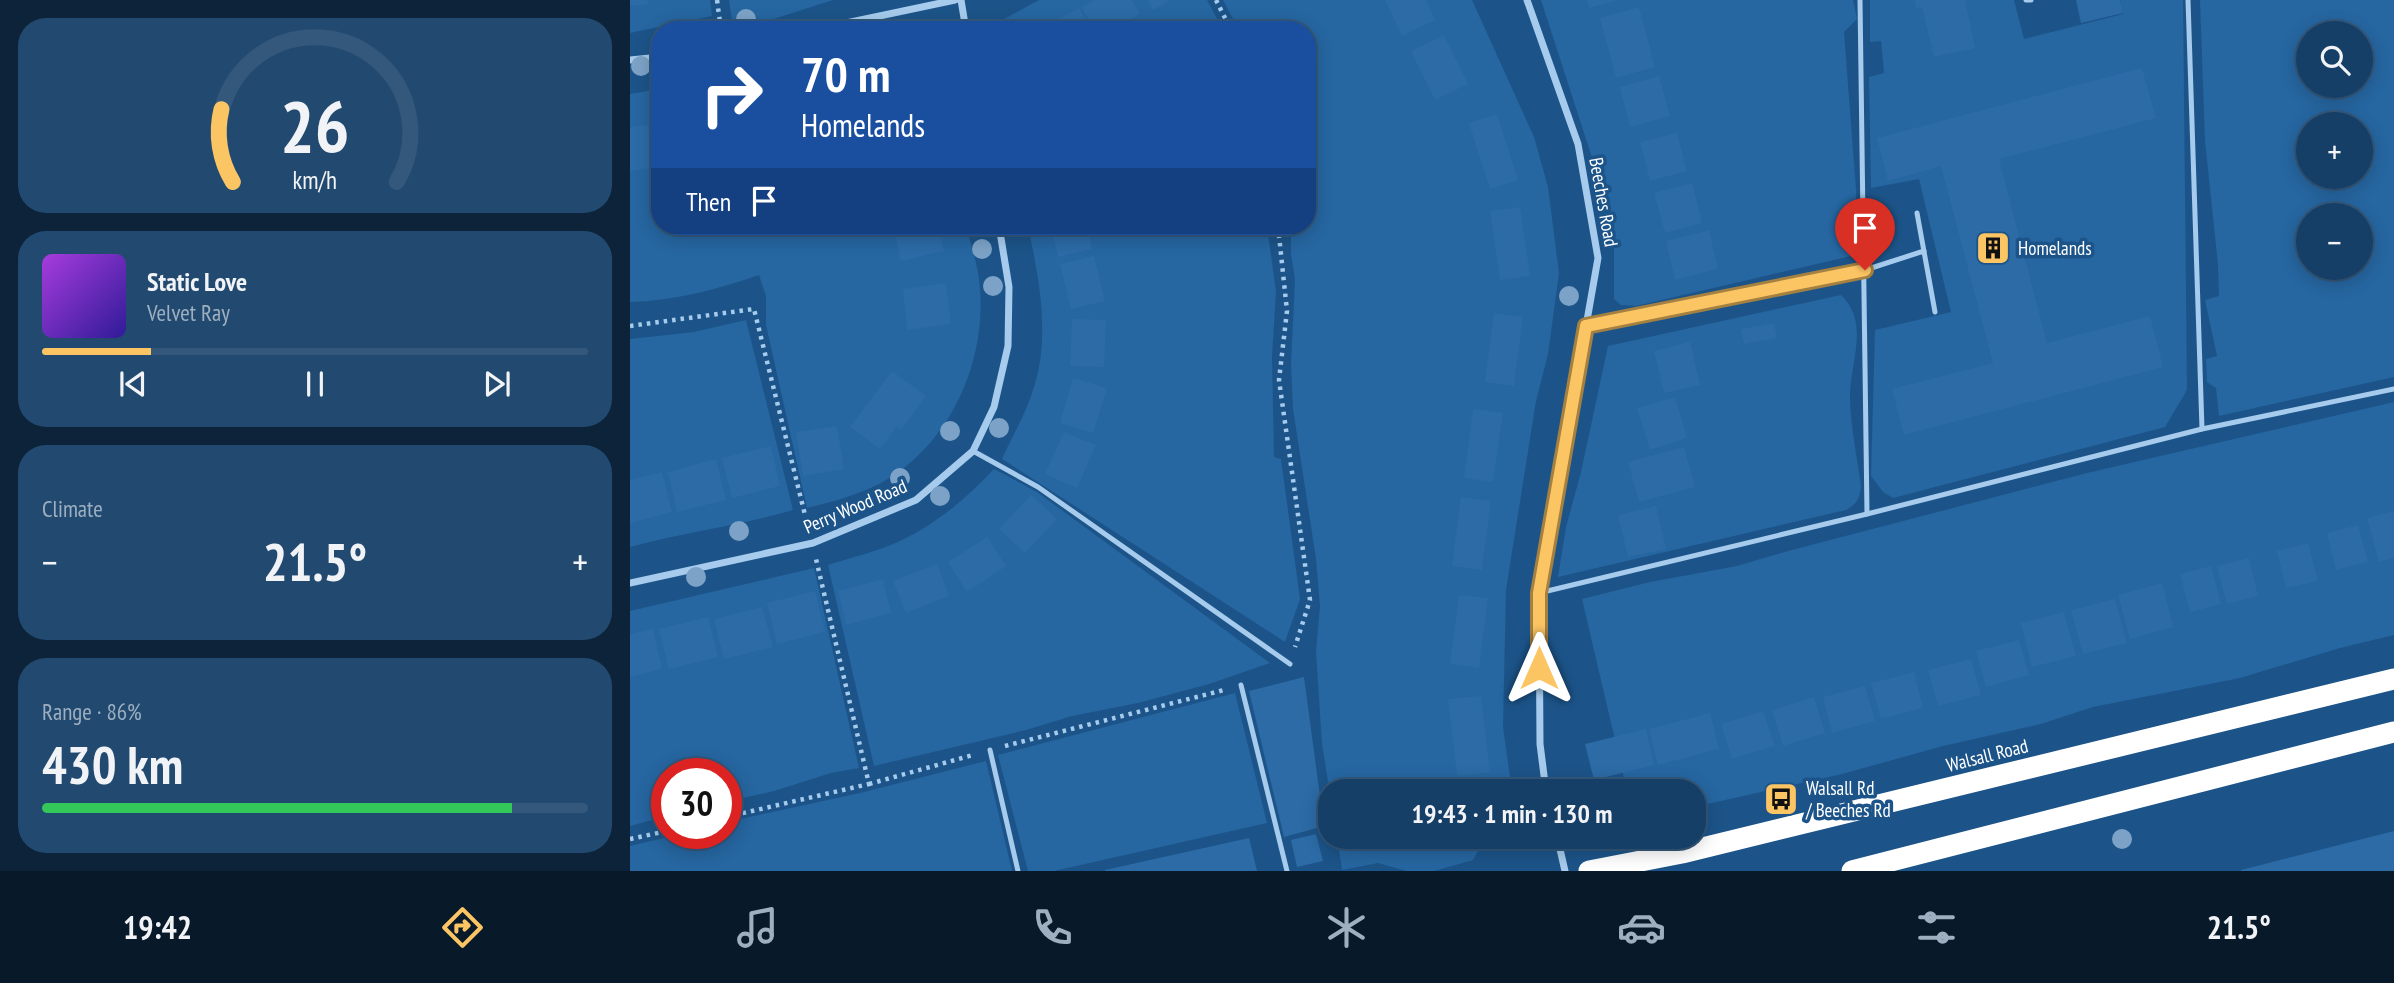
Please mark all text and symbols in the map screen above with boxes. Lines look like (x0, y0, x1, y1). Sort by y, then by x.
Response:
map controls (2296, 21, 2373, 280)
button: search (2296, 21, 2373, 98)
text: 70 m (801, 42, 890, 106)
icon: right (686, 49, 777, 140)
text: 26 (280, 78, 350, 172)
text: Homelands (801, 104, 925, 146)
button: + (2296, 112, 2373, 189)
street label: Beeches Road (1584, 156, 1624, 248)
text: km/h (293, 163, 337, 195)
icon: arrive (745, 182, 783, 220)
text: Then (686, 185, 731, 218)
pin (1835, 198, 1895, 270)
button: − (2296, 203, 2373, 280)
icon: arrive (1846, 209, 1884, 247)
building icon: Homelands (1974, 229, 2012, 267)
place label: Homelands (2018, 236, 2092, 260)
text: Static Love (147, 265, 247, 298)
text: Velvet Ray (147, 298, 230, 327)
icon: previous (114, 365, 152, 403)
icon: pause (296, 365, 334, 403)
icon: next (478, 365, 516, 403)
street label: Perry Wood Road (800, 474, 910, 538)
text: Climate (42, 494, 103, 523)
text: 21.5° (263, 528, 367, 595)
text: − (42, 537, 58, 586)
text: + (572, 537, 588, 586)
position arrow (1502, 631, 1576, 705)
text: Range · 86% (42, 697, 142, 726)
text: 430 km (42, 731, 183, 798)
street label: Walsall Road (1944, 733, 2030, 777)
speed limit sign: 30 (651, 758, 742, 849)
place label: Walsall Rd / Beeches Rd (1805, 776, 1891, 822)
bus stop icon: Walsall Rd / Beeches Rd (1762, 780, 1800, 818)
text: 19:43 · 1 min · 130 m (1412, 797, 1612, 830)
icon: directions (438, 903, 487, 952)
icon: music (733, 903, 782, 952)
icon: phone (1028, 903, 1077, 952)
icon: climate (1322, 903, 1371, 952)
icon: car (1617, 903, 1666, 952)
icon: filters (1912, 903, 1961, 952)
text: 19:42 (123, 906, 192, 948)
text: 21.5° (2207, 906, 2271, 948)

